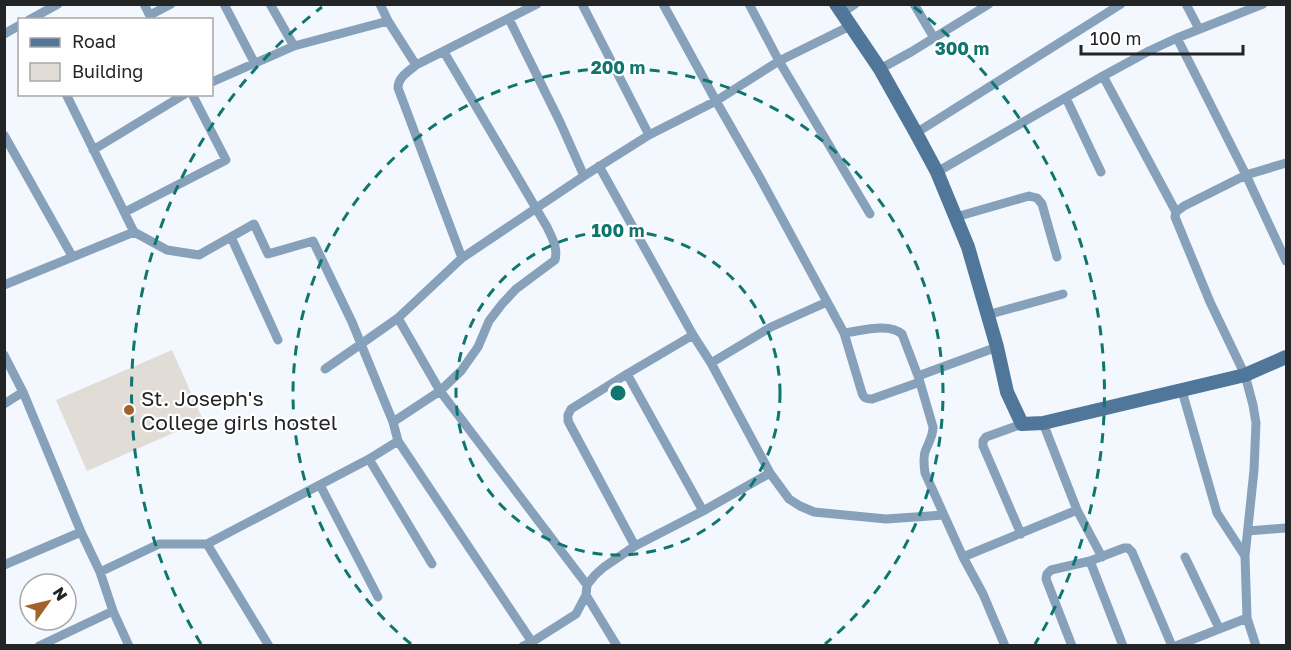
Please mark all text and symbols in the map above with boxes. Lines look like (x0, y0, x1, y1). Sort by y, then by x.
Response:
legend (18, 18, 213, 96)
scale bar (1081, 18, 1243, 56)
text: 100 m (1090, 27, 1141, 49)
text: Road (72, 30, 116, 52)
text: 300 m (935, 37, 989, 59)
text: 200 m (591, 56, 645, 78)
text: Building (72, 60, 143, 82)
text: 100 m (592, 219, 644, 241)
centre of rings (608, 383, 628, 403)
place label: St. Joseph's College girls hostel (141, 385, 337, 435)
marker: St. Joseph's College girls hostel (122, 403, 136, 417)
north arrow (18, 572, 78, 632)
text: N (49, 583, 72, 604)

